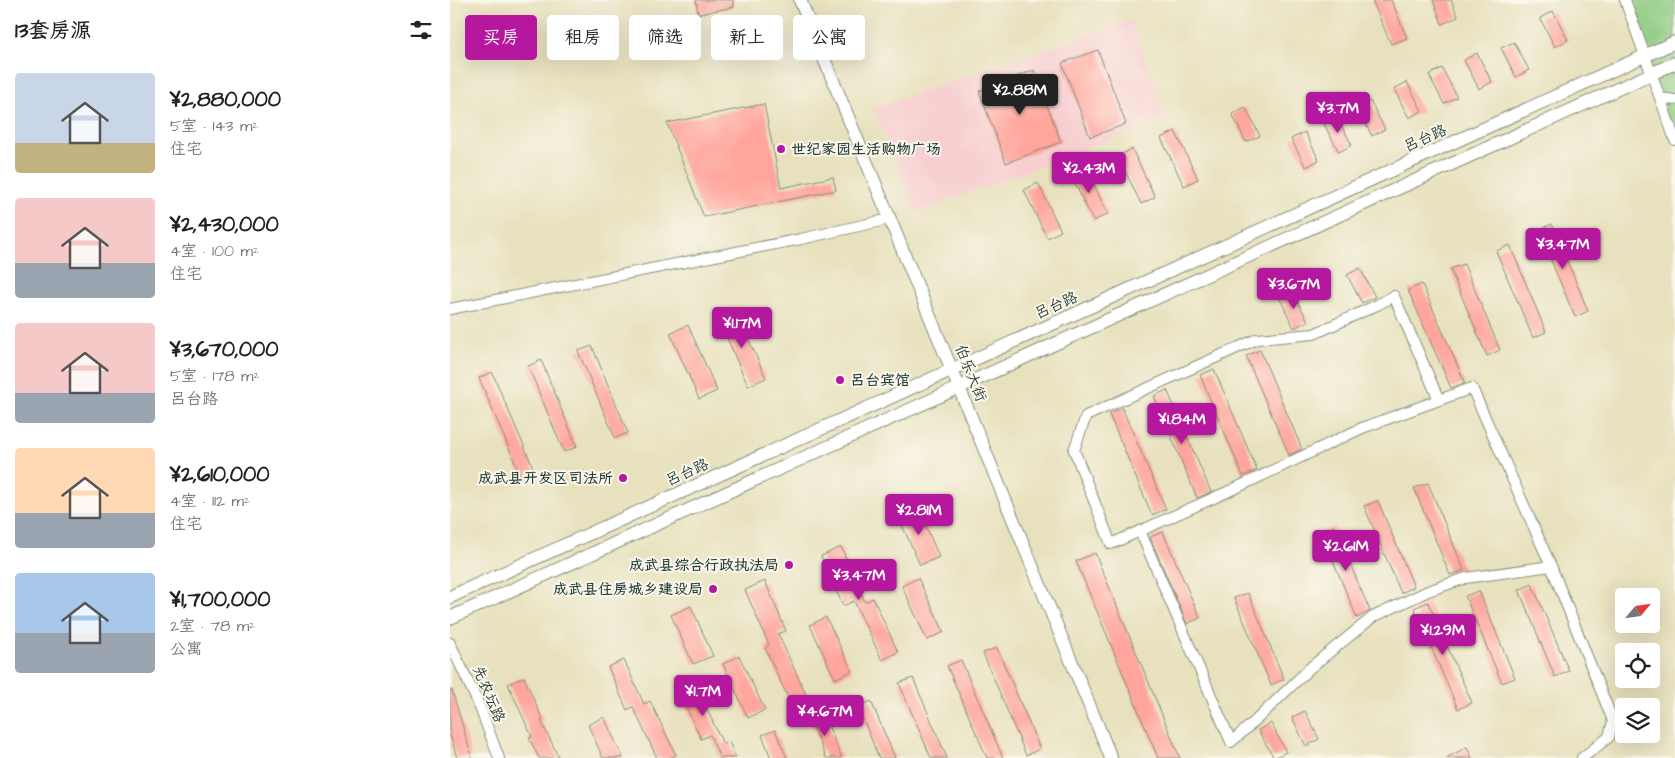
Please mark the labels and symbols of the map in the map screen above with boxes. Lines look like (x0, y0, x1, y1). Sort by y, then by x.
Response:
pin: ¥2.88M (979, 74, 1061, 116)
pin: ¥3.7M (1303, 92, 1373, 134)
street label: 吕台路 (1400, 120, 1450, 157)
place label: 世纪家园生活购物广场 (791, 139, 941, 160)
marker: 世纪家园生活购物广场 (775, 143, 787, 155)
pin: ¥2.43M (1048, 152, 1130, 194)
pin: ¥3.47M (1522, 228, 1604, 270)
pin: ¥3.67M (1253, 268, 1335, 310)
street label: 吕台路 (1031, 287, 1081, 324)
pin: ¥1.17M (701, 306, 783, 349)
street label: 伯乐大街 (950, 341, 992, 405)
place label: 吕台宾馆 (850, 370, 910, 391)
marker: 吕台宾馆 (834, 374, 846, 386)
pin: ¥1.84M (1141, 402, 1223, 445)
street label: 吕台路 (662, 454, 712, 491)
place label: 成武县开发区司法所 (478, 468, 613, 489)
marker: 成武县开发区司法所 (617, 472, 629, 484)
pin: ¥2.81M (878, 494, 960, 536)
pin: ¥2.61M (1305, 530, 1387, 572)
place label: 成武县综合行政执法局 (629, 555, 779, 576)
pin: ¥3.47M (818, 558, 900, 601)
marker: 成武县综合行政执法局 (783, 559, 795, 571)
place label: 成武县住房城乡建设局 (553, 579, 703, 600)
marker: 成武县住房城乡建设局 (707, 583, 719, 595)
north arrow (1615, 588, 1660, 632)
pin: ¥1.29M (1402, 614, 1484, 656)
street label: 先农坛路 (467, 662, 510, 726)
pin: ¥1.7M (668, 674, 738, 717)
pin: ¥4.67M (784, 694, 866, 737)

